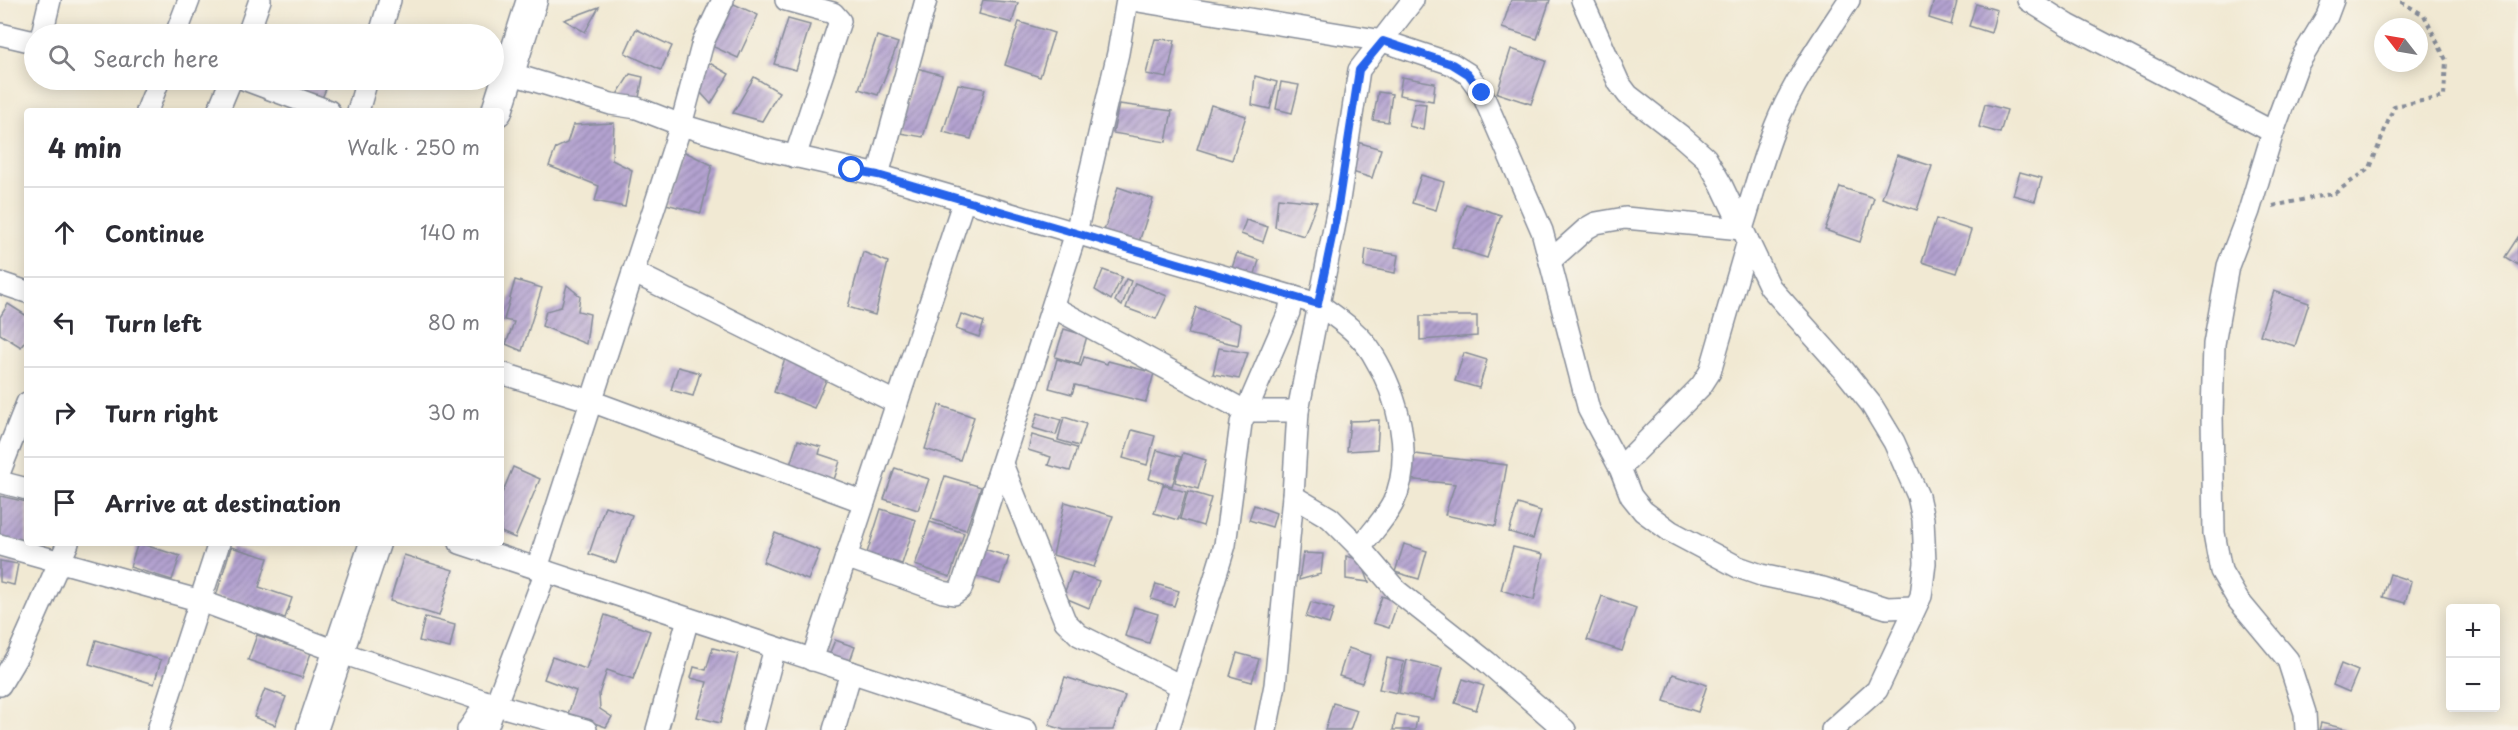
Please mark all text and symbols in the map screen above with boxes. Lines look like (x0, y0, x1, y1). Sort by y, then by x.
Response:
north arrow (2374, 18, 2428, 72)
search box (24, 24, 504, 90)
icon: search (45, 41, 78, 74)
text: Search here (93, 41, 219, 74)
route end (1468, 79, 1494, 105)
text: 4 min (48, 128, 122, 167)
text: Walk · 250 m (347, 132, 480, 162)
route start (838, 156, 864, 182)
icon: ahead (48, 216, 81, 249)
text: Continue (105, 216, 204, 249)
text: 140 m (420, 217, 480, 247)
icon: left (48, 306, 81, 339)
text: Turn left (105, 306, 202, 339)
text: 80 m (428, 307, 480, 337)
icon: right (48, 396, 81, 429)
text: Turn right (105, 396, 218, 429)
text: 30 m (427, 397, 480, 427)
icon: arrive (48, 486, 81, 519)
text: Arrive at destination (105, 486, 341, 519)
map controls (2446, 604, 2500, 712)
button: + (2446, 604, 2500, 658)
button: − (2446, 658, 2500, 712)

